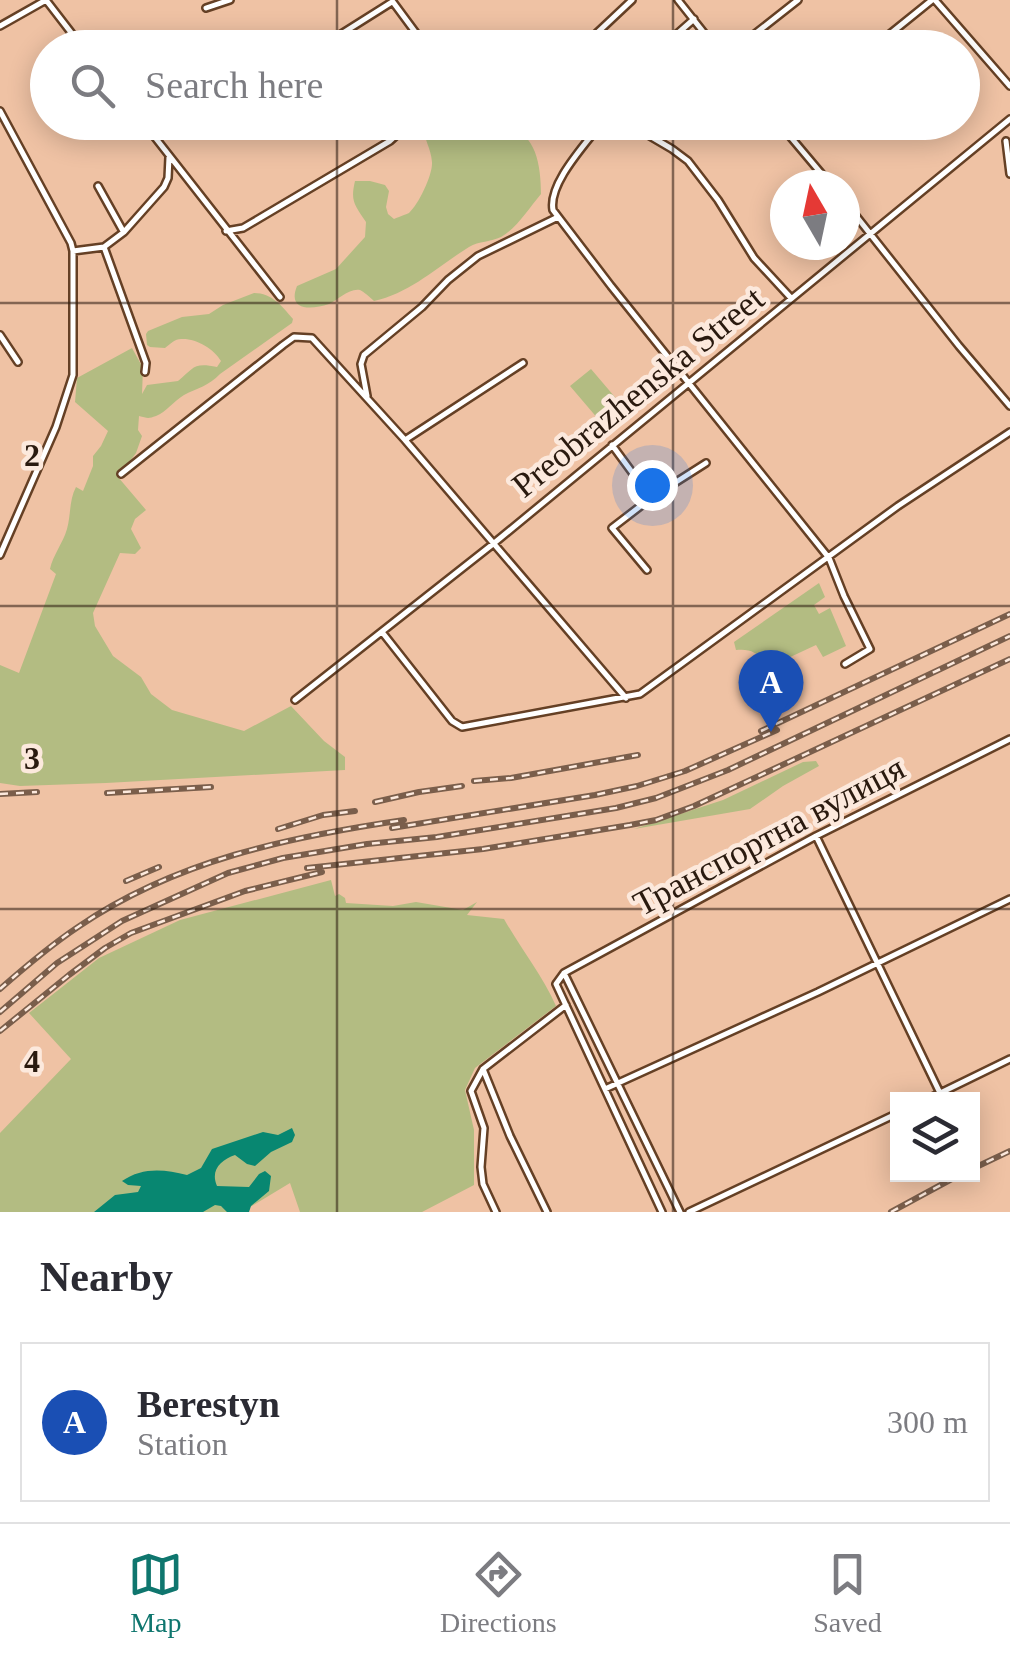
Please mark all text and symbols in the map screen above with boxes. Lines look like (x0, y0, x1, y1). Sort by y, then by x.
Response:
search box (30, 30, 980, 140)
icon: search (65, 58, 120, 113)
text: Search here (145, 64, 323, 106)
north arrow (770, 170, 860, 260)
street label: Preobrazhenska Street (505, 279, 772, 505)
text: 2 (24, 437, 40, 473)
your location (627, 460, 678, 511)
pin: A (738, 650, 804, 732)
text: 3 (24, 740, 40, 776)
street label: Транспортна вулиця (627, 748, 911, 924)
text: 4 (24, 1043, 40, 1079)
map controls (890, 1092, 980, 1182)
button: layers (890, 1092, 980, 1182)
text: Nearby (40, 1254, 173, 1300)
text: Berestyn (137, 1383, 280, 1425)
text: A (63, 1404, 86, 1440)
text: 300 m (887, 1404, 968, 1440)
text: Station (137, 1426, 228, 1462)
tab: Map (128, 1547, 183, 1639)
tab: Directions (440, 1547, 557, 1639)
tab: Saved (813, 1547, 882, 1639)

